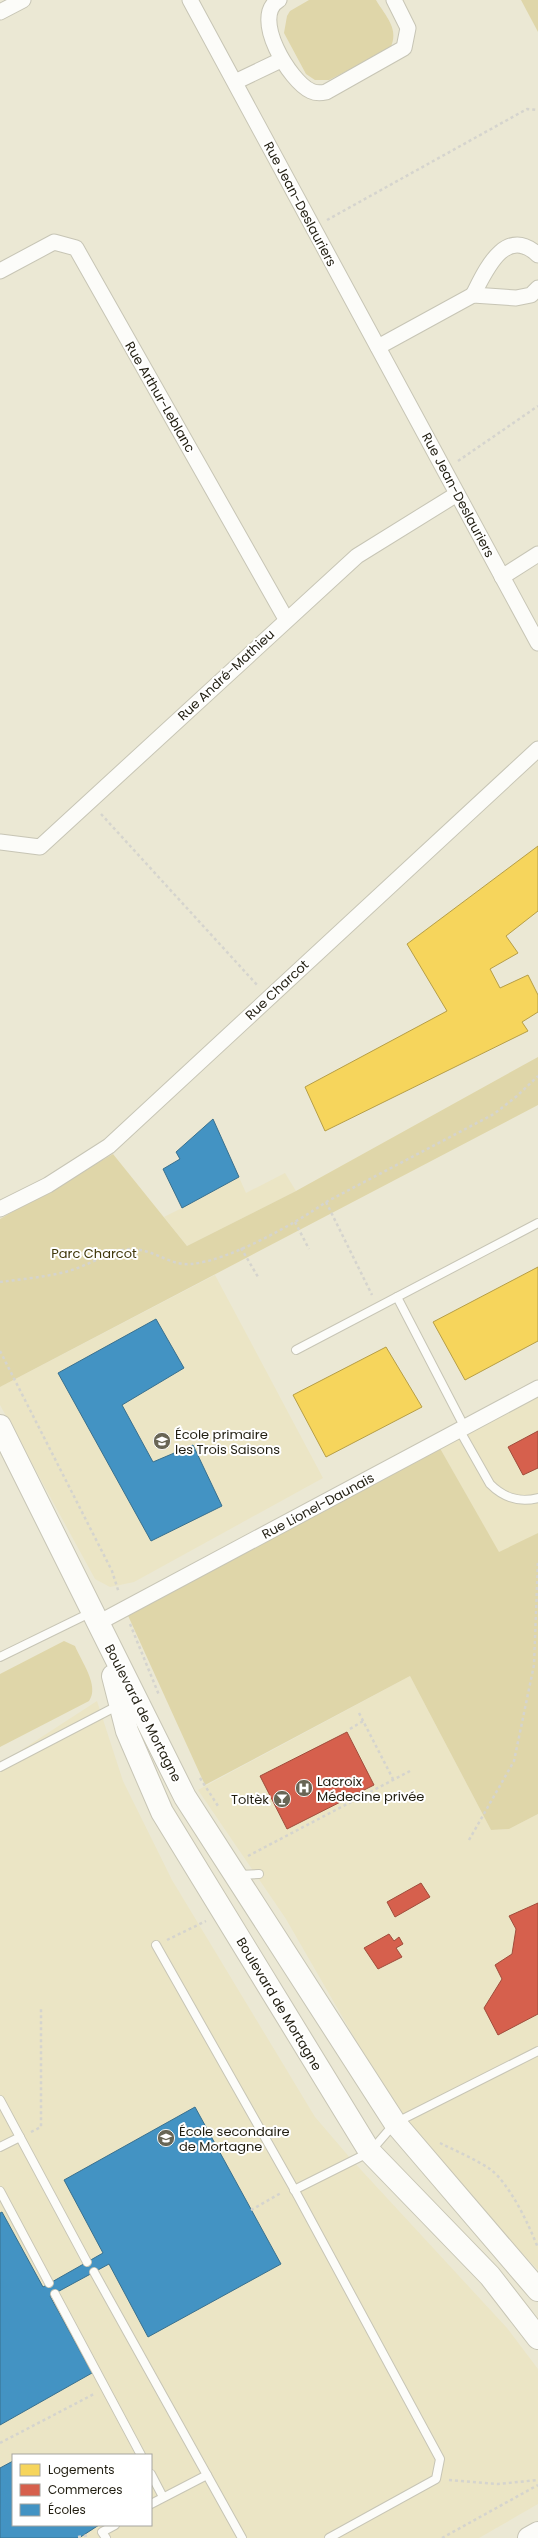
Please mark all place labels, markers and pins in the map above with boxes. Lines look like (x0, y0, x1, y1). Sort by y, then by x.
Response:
place label: École primaire les Trois Saisons (175, 1425, 280, 1459)
school or university icon: École primaire les Trois Saisons (152, 1431, 172, 1451)
place label: Lacroix Médecine privée (317, 1772, 424, 1806)
hospital icon: Lacroix Médecine privée (294, 1778, 314, 1798)
bar icon: Toltèk (272, 1789, 292, 1809)
place label: Toltèk (231, 1790, 269, 1809)
place label: École secondaire de Mortagne (179, 2122, 290, 2156)
school or university icon: École secondaire de Mortagne (156, 2128, 176, 2148)

